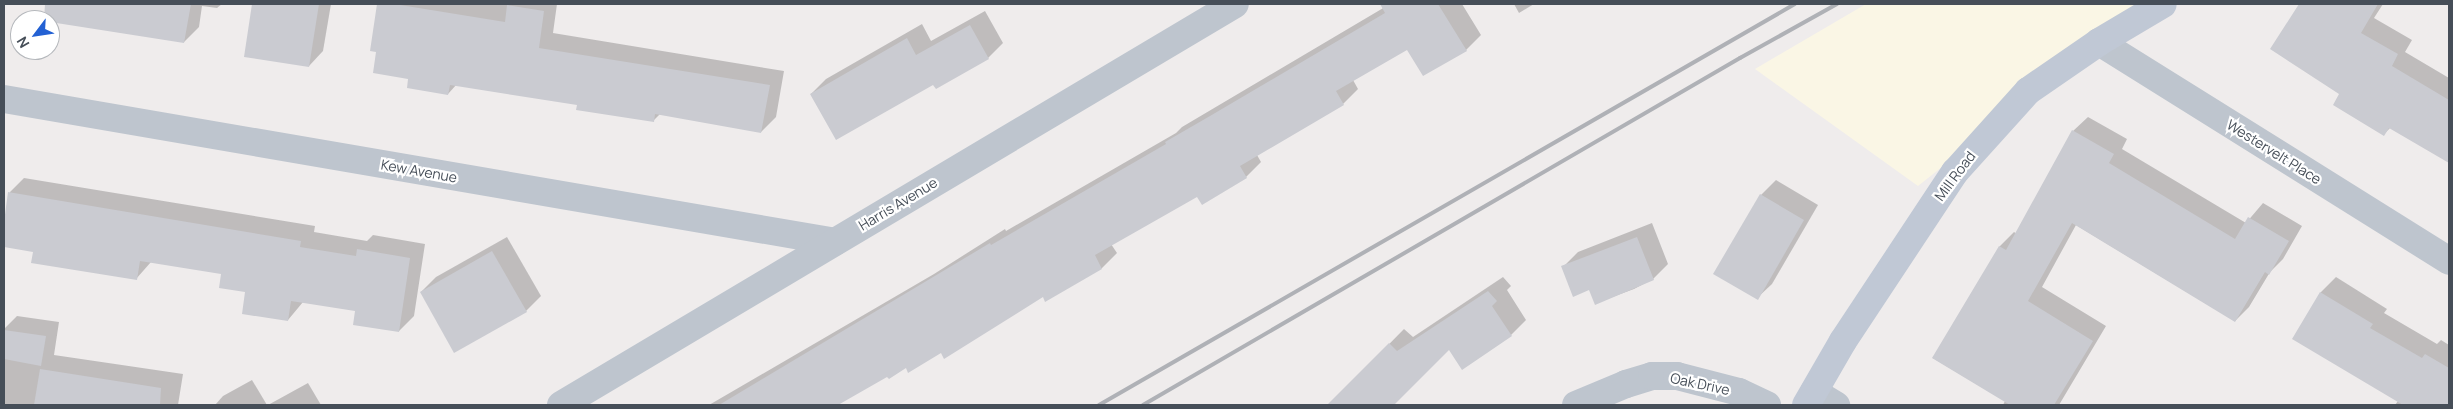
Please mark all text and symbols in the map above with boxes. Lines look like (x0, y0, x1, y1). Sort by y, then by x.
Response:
north arrow (10, 10, 60, 60)
text: N (12, 33, 33, 52)
street label: Westervelt Place (2224, 116, 2324, 188)
street label: Mill Road (1931, 148, 1979, 204)
street label: Kew Avenue (380, 156, 458, 186)
street label: Harris Avenue (856, 174, 940, 234)
street label: Oak Drive (1669, 370, 1731, 398)

